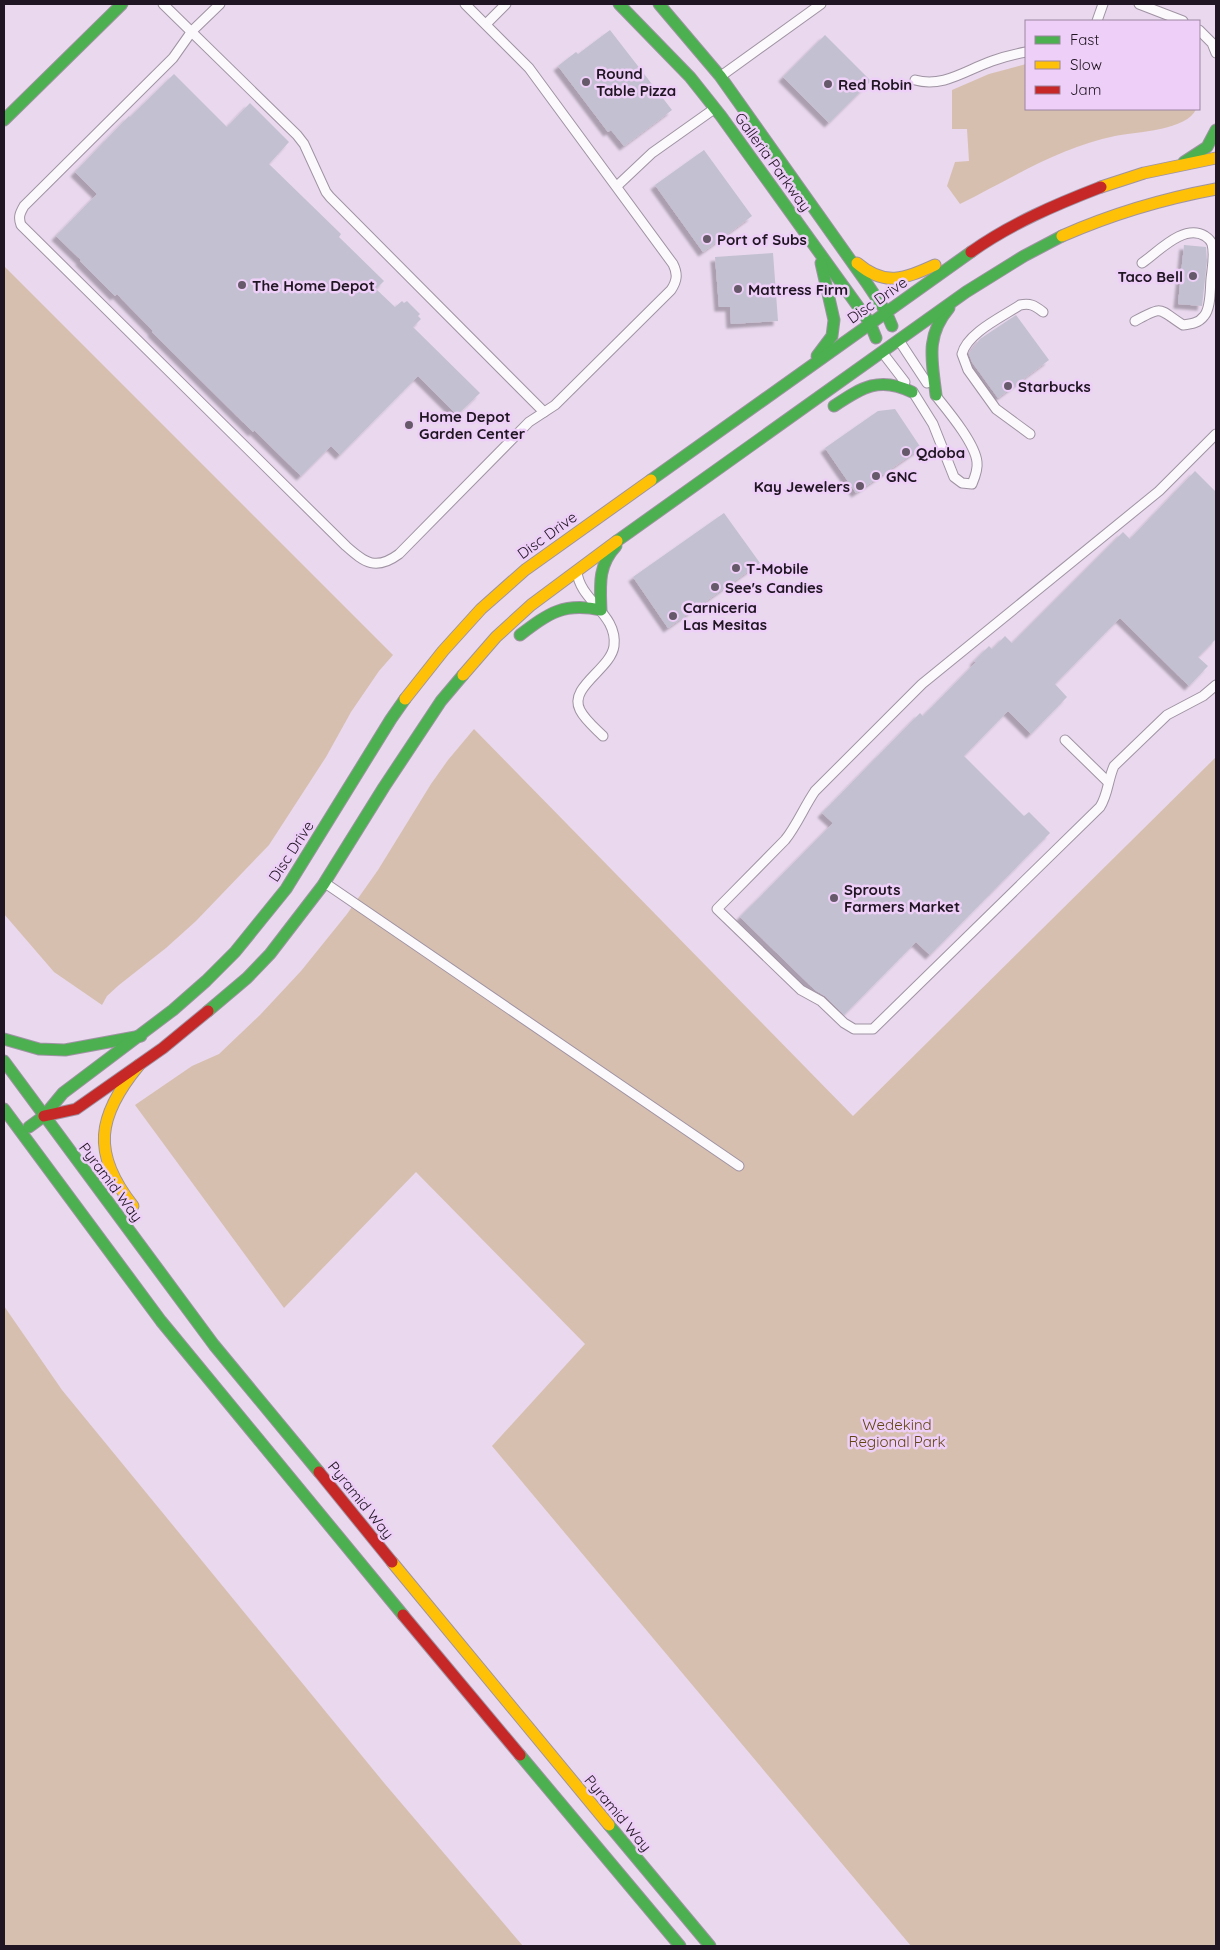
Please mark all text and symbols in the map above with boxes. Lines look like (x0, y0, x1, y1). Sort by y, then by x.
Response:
legend (1025, 20, 1200, 110)
text: Fast (1070, 30, 1099, 49)
text: Slow (1070, 55, 1102, 74)
place label: Round Table Pizza (596, 64, 676, 100)
place label: Red Robin (838, 75, 912, 94)
marker: Round Table Pizza (580, 76, 592, 88)
marker: Red Robin (822, 78, 834, 90)
text: Jam (1070, 80, 1101, 99)
street label: Galleria Parkway (731, 109, 815, 215)
place label: Port of Subs (717, 230, 807, 249)
marker: Port of Subs (701, 233, 713, 245)
place label: Taco Bell (1118, 267, 1183, 286)
marker: Taco Bell (1187, 270, 1199, 282)
street label: Disc Drive (843, 272, 911, 328)
place label: The Home Depot (252, 276, 375, 295)
marker: The Home Depot (236, 279, 248, 291)
place label: Mattress Firm (748, 280, 848, 299)
marker: Mattress Firm (732, 283, 744, 295)
place label: Starbucks (1018, 377, 1091, 396)
marker: Starbucks (1002, 380, 1014, 392)
place label: Home Depot Garden Center (419, 407, 526, 443)
marker: Home Depot Garden Center (403, 419, 415, 431)
place label: Qdoba (916, 443, 965, 462)
marker: Qdoba (900, 446, 912, 458)
place label: GNC (886, 467, 917, 486)
marker: GNC (870, 470, 882, 482)
place label: Kay Jewelers (754, 477, 850, 496)
marker: Kay Jewelers (854, 480, 866, 492)
street label: Disc Drive (513, 507, 581, 563)
place label: T-Mobile (746, 559, 809, 578)
marker: T-Mobile (730, 562, 742, 574)
place label: See's Candies (725, 578, 823, 597)
marker: See's Candies (709, 581, 721, 593)
place label: Carniceria Las Mesitas (683, 598, 767, 634)
marker: Carniceria Las Mesitas (667, 610, 679, 622)
street label: Disc Drive (264, 817, 318, 885)
place label: Sprouts Farmers Market (844, 880, 960, 916)
marker: Sprouts Farmers Market (828, 892, 840, 904)
street label: Pyramid Way (75, 1139, 147, 1225)
park label: Wedekind Regional Park (848, 1415, 946, 1451)
street label: Pyramid Way (324, 1457, 398, 1543)
street label: Pyramid Way (580, 1771, 656, 1855)

